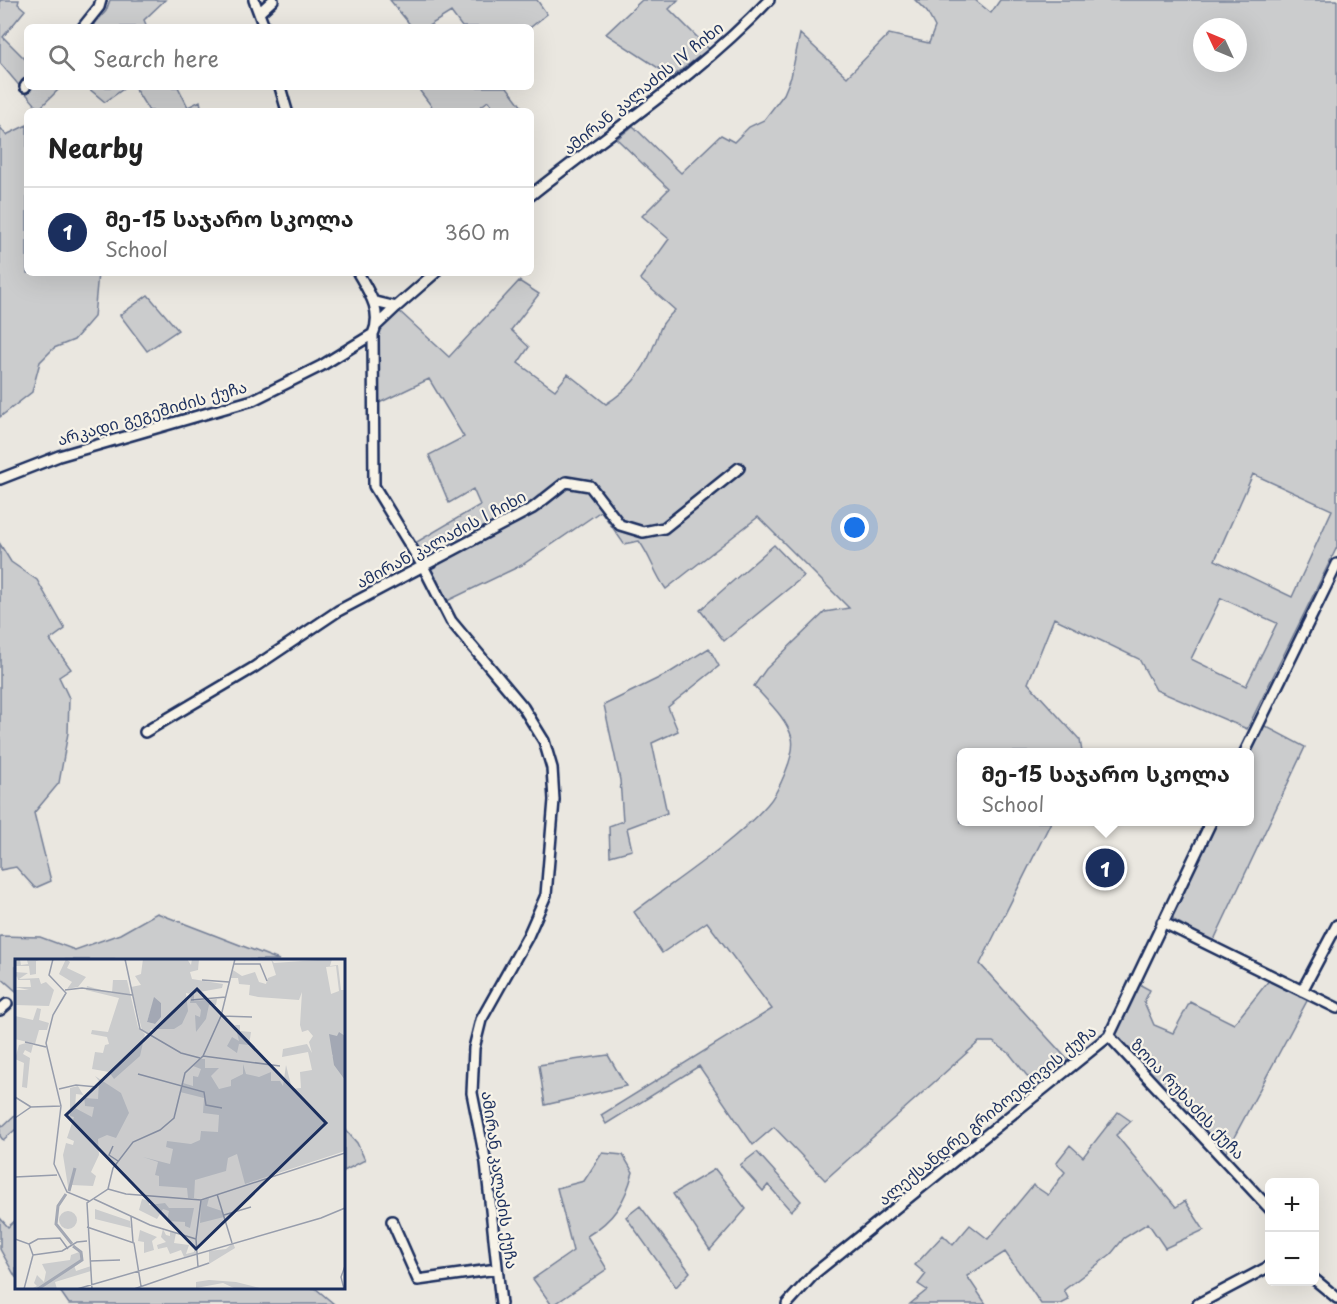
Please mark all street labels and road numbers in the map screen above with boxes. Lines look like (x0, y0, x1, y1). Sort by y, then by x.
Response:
street label: ამირან კალაძის IV ჩიხი (557, 15, 728, 160)
street label: არკადი გეგეშიძის ქუჩა (54, 373, 249, 451)
street label: ამირან კალაძის I ჩიხი (351, 483, 530, 593)
street label: ალექსანდრე გრიბოედოვის ქუჩა (872, 1018, 1101, 1210)
street label: ზოია რუხაძის ქუჩა (1126, 1032, 1251, 1164)
street label: ამირან კალაძის ქუჩა (477, 1089, 525, 1270)

